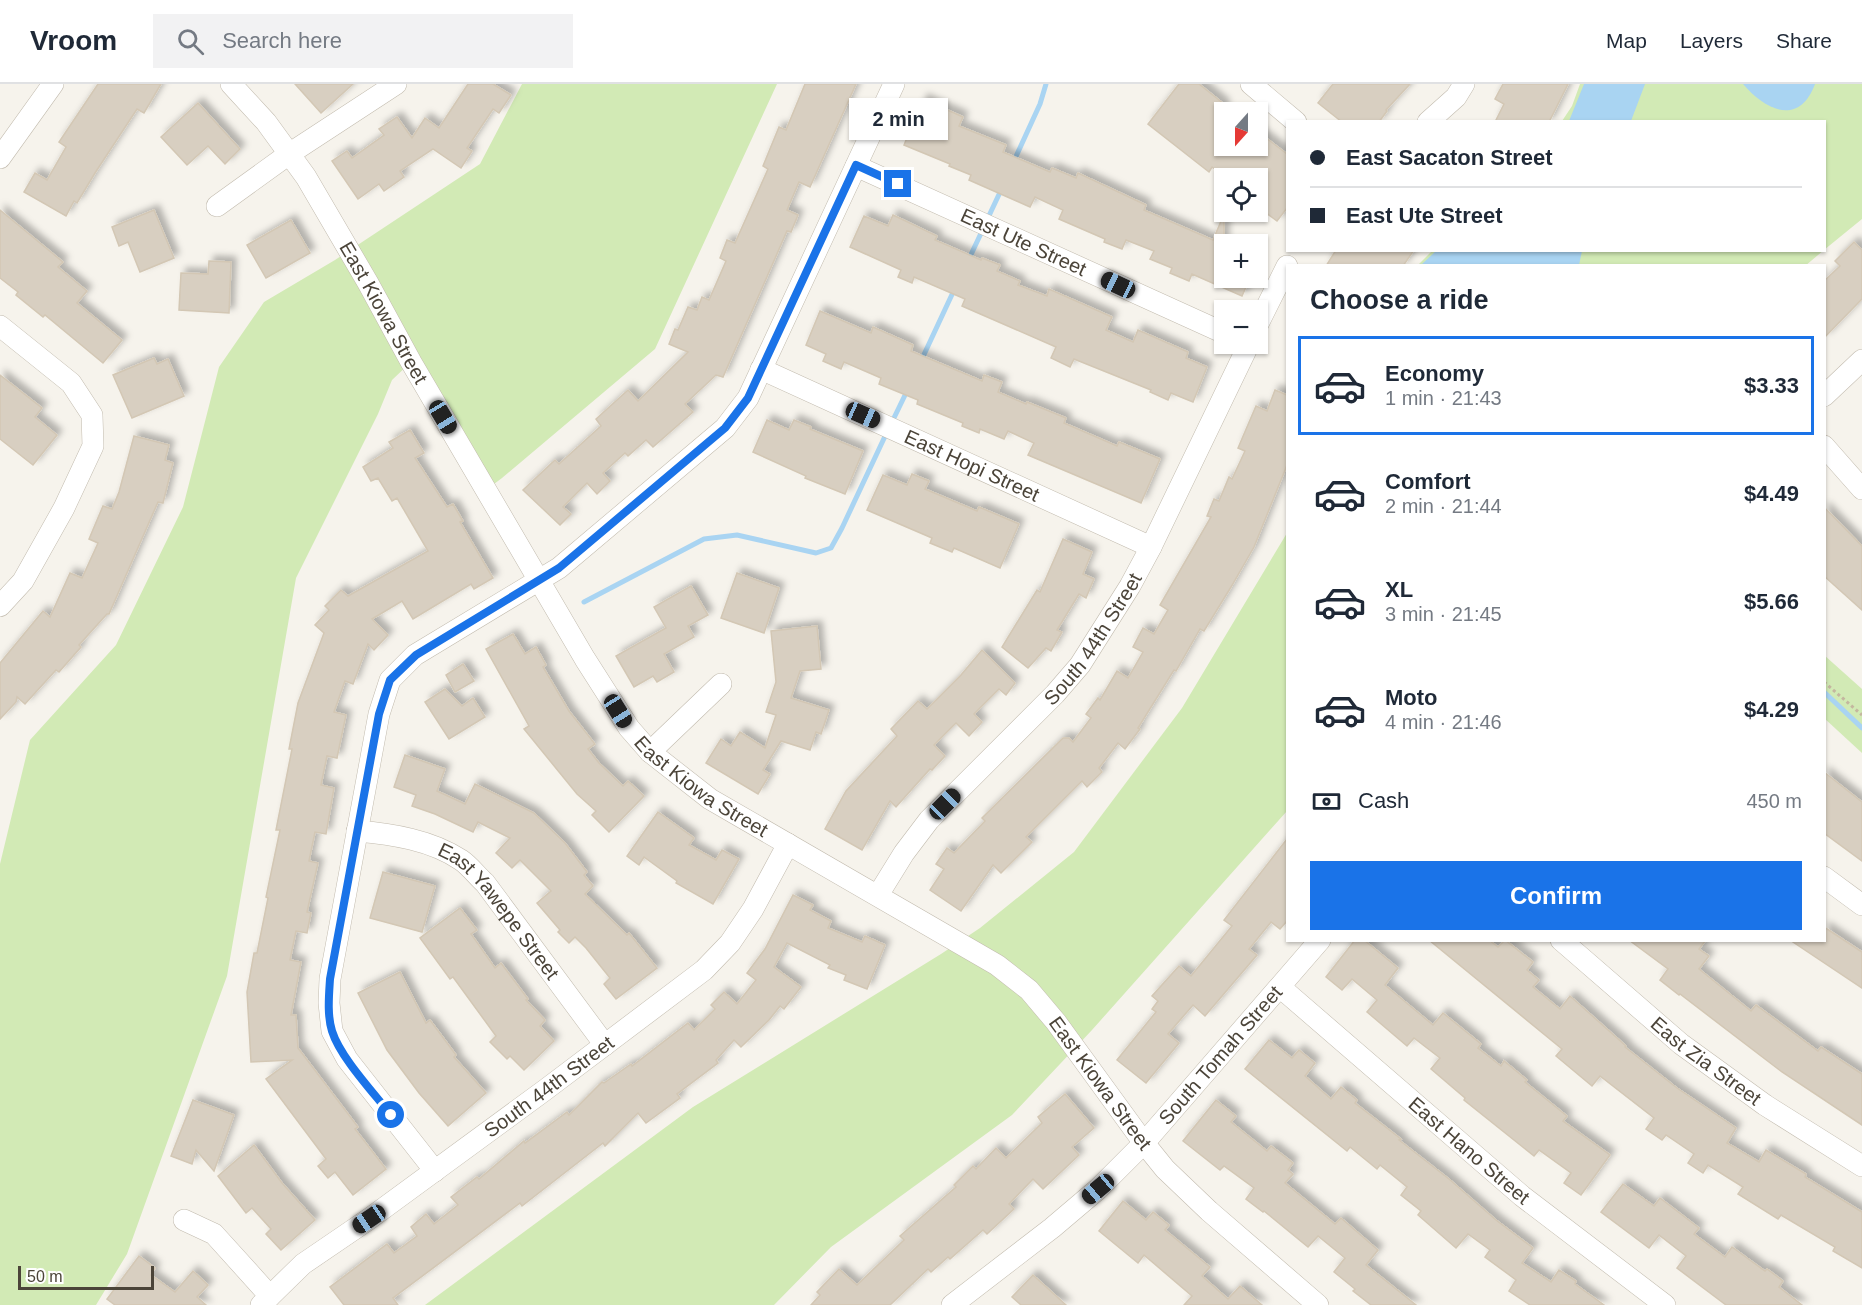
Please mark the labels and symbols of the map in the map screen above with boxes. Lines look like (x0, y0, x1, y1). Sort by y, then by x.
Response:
callout: 2 min (848, 97, 948, 139)
north arrow (1214, 102, 1268, 156)
route end (884, 170, 911, 197)
street label: East Ute Street (957, 204, 1090, 280)
street label: East Kiowa Street (335, 238, 432, 388)
car (1098, 269, 1138, 301)
car (426, 397, 460, 437)
car (843, 399, 883, 431)
street label: East Hopi Street (901, 425, 1043, 506)
street label: South 44th Street (1040, 569, 1146, 709)
car (601, 691, 635, 731)
street label: East Kiowa Street (630, 731, 772, 841)
car (926, 785, 964, 823)
street label: East Yawepe Street (435, 838, 564, 984)
street label: South Tomah Street (1154, 981, 1287, 1129)
street label: East Kiowa Street (1045, 1012, 1156, 1154)
street label: East Zia Street (1647, 1012, 1766, 1110)
street label: South 44th Street (480, 1031, 618, 1142)
street label: East Hano Street (1404, 1092, 1534, 1209)
route start (377, 1101, 404, 1128)
car (1078, 1171, 1118, 1207)
car (349, 1201, 389, 1237)
scale bar (18, 1263, 154, 1290)

